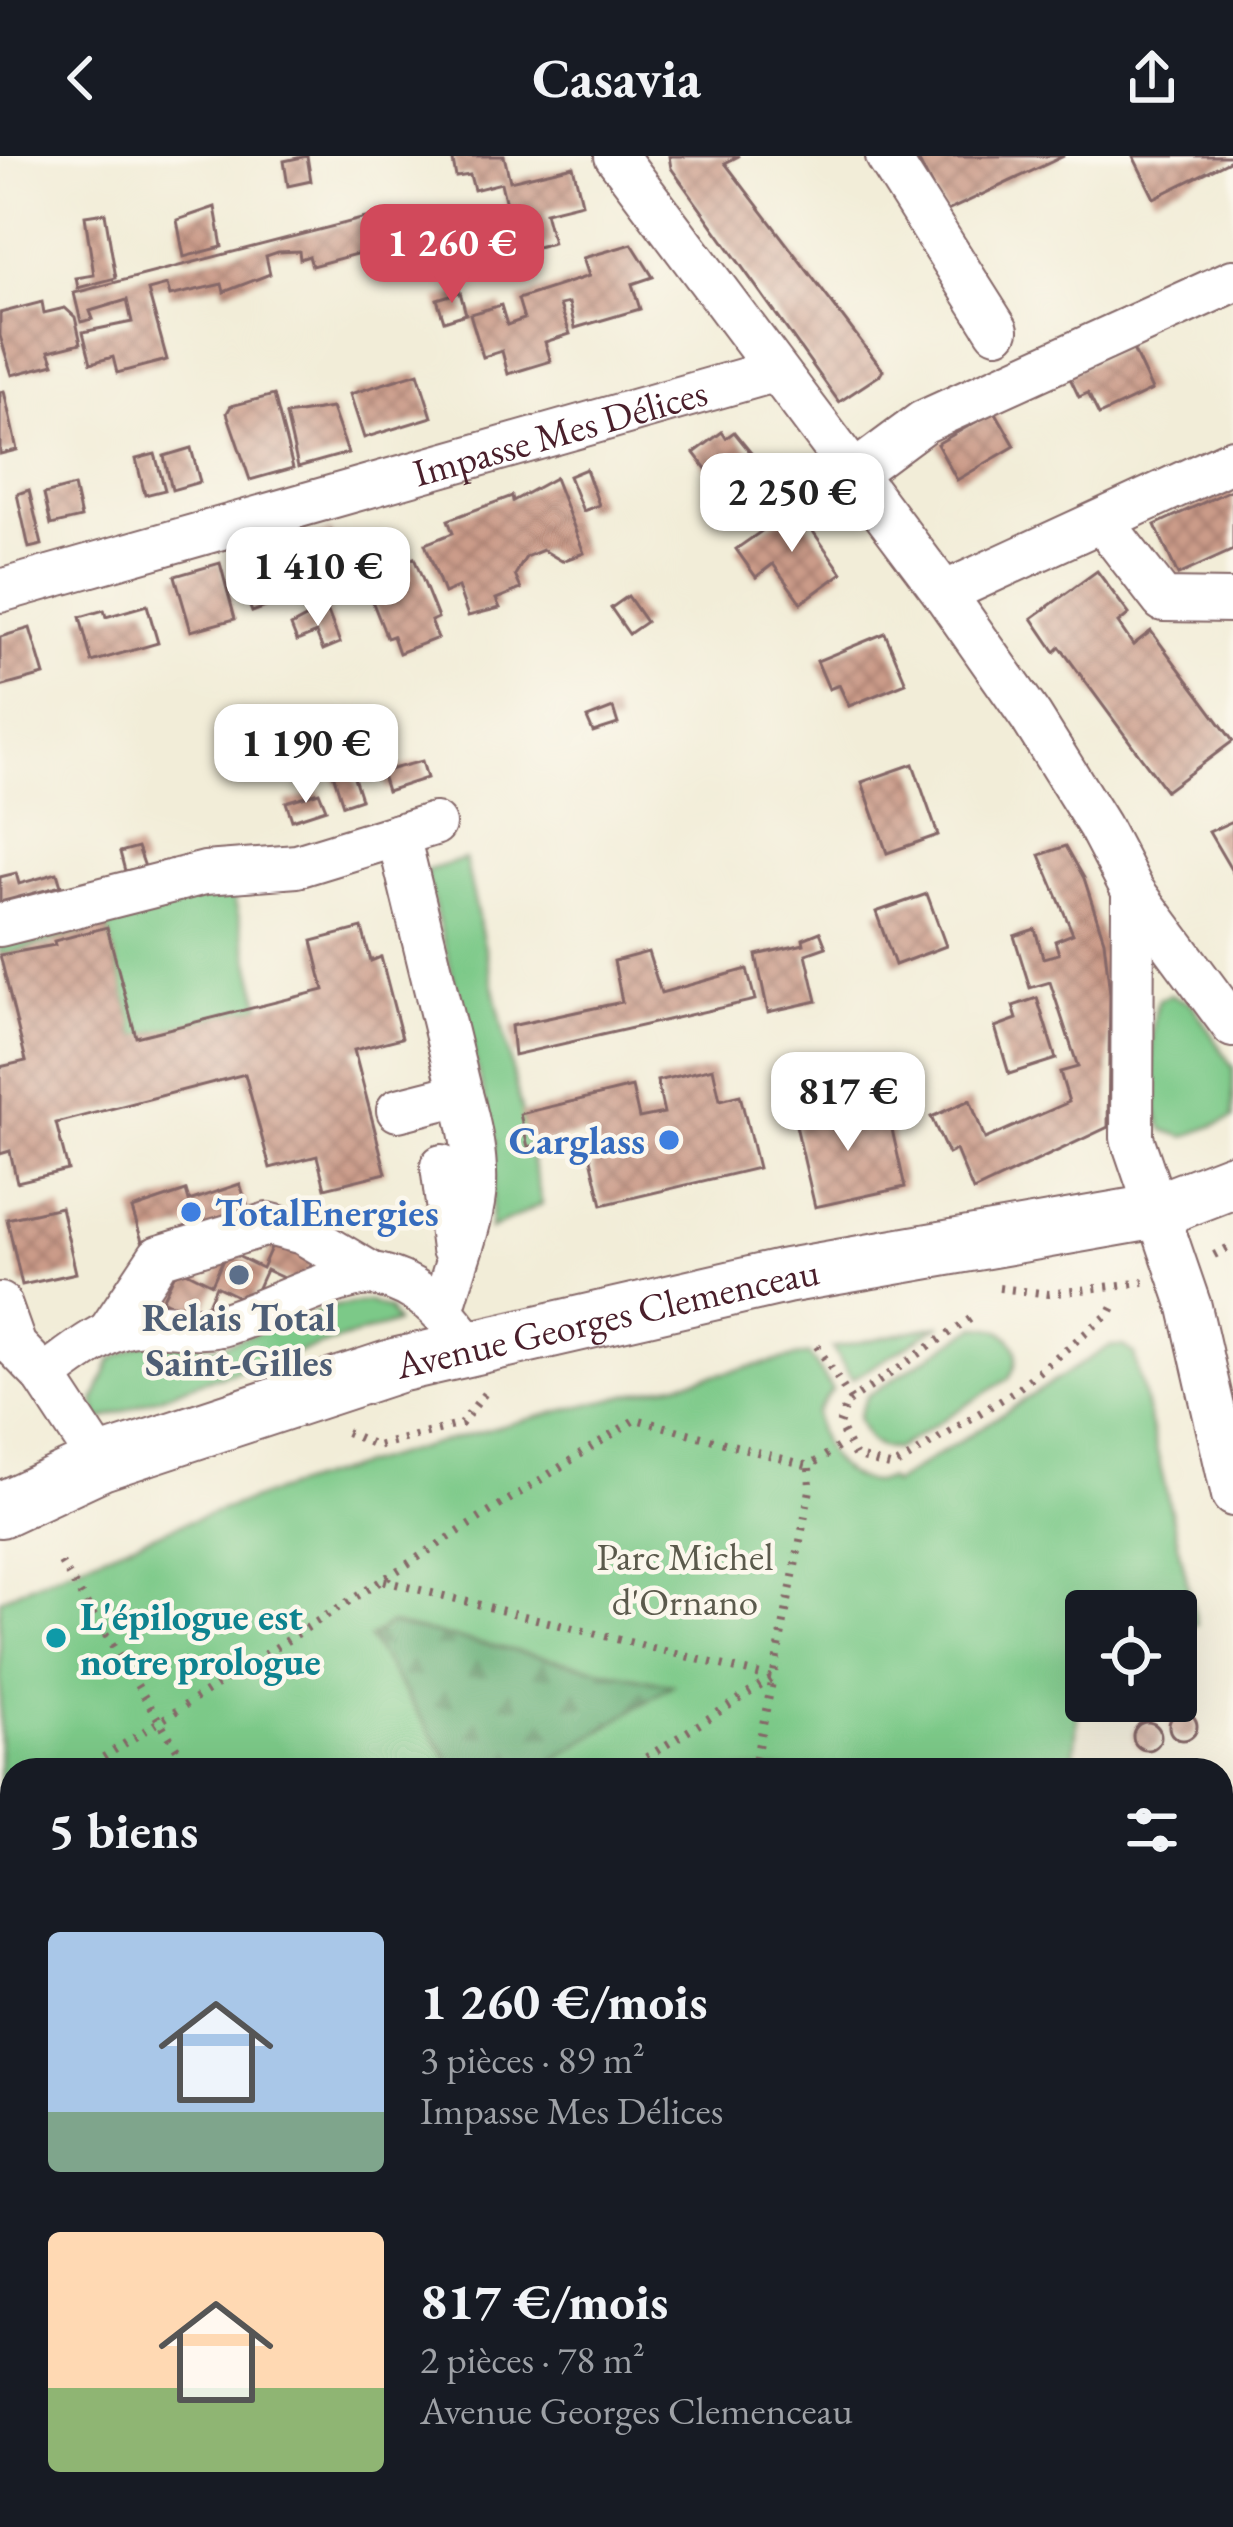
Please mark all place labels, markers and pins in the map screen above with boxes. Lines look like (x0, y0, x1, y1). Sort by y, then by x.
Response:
pin: 1 260 € (341, 204, 563, 306)
pin: 2 250 € (681, 453, 903, 555)
pin: 1 410 € (207, 527, 429, 629)
pin: 1 190 € (195, 704, 417, 806)
pin: 817 € (764, 1052, 932, 1154)
place label: Carglass (509, 1115, 645, 1166)
marker: Carglass (656, 1127, 682, 1153)
place label: TotalEnergies (215, 1187, 439, 1238)
marker: TotalEnergies (178, 1199, 204, 1225)
marker: Relais Total Saint-Gilles (226, 1262, 252, 1288)
place label: Relais Total Saint-Gilles (142, 1292, 336, 1388)
place label: L'épilogue est notre prologue (80, 1591, 321, 1687)
marker: L'épilogue est notre prologue (43, 1625, 69, 1651)

